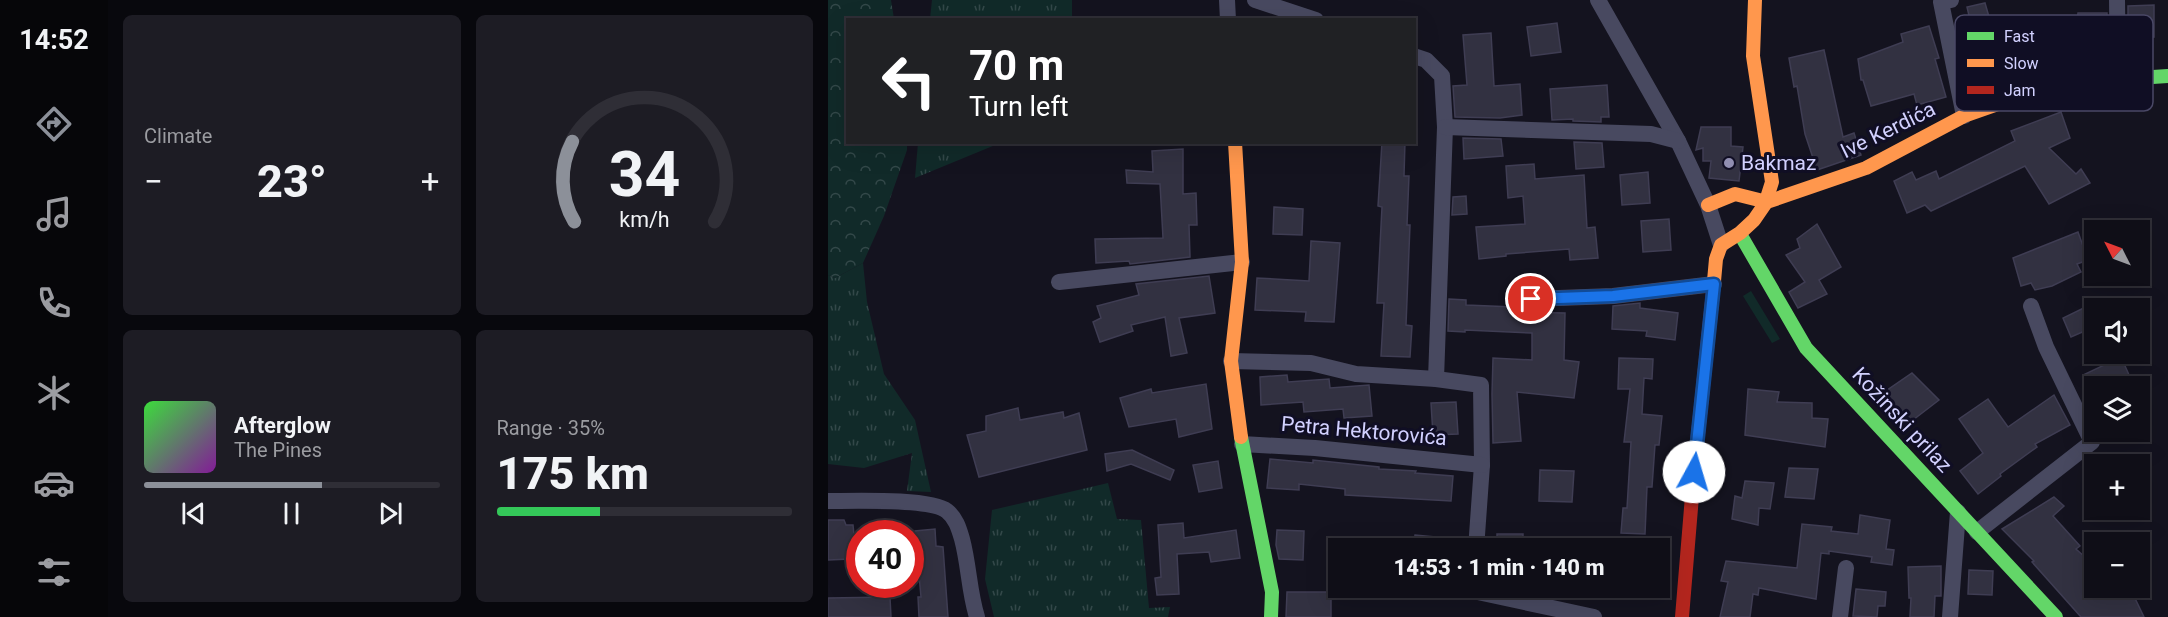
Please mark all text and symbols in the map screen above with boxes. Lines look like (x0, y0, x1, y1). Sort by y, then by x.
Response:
legend (1955, 15, 2153, 111)
text: 14:52 (19, 24, 89, 56)
text: Fast (2004, 27, 2035, 46)
text: 70 m (969, 41, 1064, 90)
icon: left (870, 42, 948, 120)
text: Slow (2004, 54, 2039, 73)
text: Jam (2004, 81, 2036, 100)
text: Turn left (969, 91, 1069, 123)
street label: Ive Kerdića (1837, 97, 1939, 163)
icon: directions (33, 103, 75, 145)
text: Climate (144, 124, 212, 148)
text: 34 (608, 138, 680, 211)
place label: Bakmaz (1741, 151, 1816, 175)
text: 23° (257, 155, 327, 208)
marker: Bakmaz (1722, 156, 1736, 170)
text: − (144, 162, 163, 201)
text: + (421, 162, 440, 201)
icon: music (33, 193, 75, 235)
text: km/h (619, 207, 669, 232)
north arrow (2084, 220, 2150, 286)
map controls (2084, 220, 2150, 598)
pin (1505, 273, 1556, 324)
icon: phone (33, 282, 75, 324)
icon: arrive (1514, 282, 1547, 315)
button: sound (2084, 298, 2150, 364)
street label: Kožinski prilaz (1847, 363, 1957, 477)
icon: climate (33, 372, 75, 414)
button: layers (2084, 376, 2150, 442)
street label: Petra Hektorovića (1280, 412, 1448, 450)
text: Afterglow (234, 413, 331, 438)
text: Range · 35% (497, 416, 605, 440)
text: The Pines (234, 438, 322, 462)
position arrow (1662, 440, 1726, 504)
text: 175 km (497, 447, 649, 500)
button: + (2084, 454, 2150, 520)
icon: car (33, 462, 75, 504)
icon: previous (177, 497, 210, 530)
icon: pause (275, 497, 308, 530)
icon: next (374, 497, 407, 530)
speed limit sign: 40 (846, 520, 924, 598)
button: − (2084, 532, 2150, 598)
icon: filters (33, 551, 75, 593)
text: 14:53 · 1 min · 140 m (1394, 555, 1604, 580)

